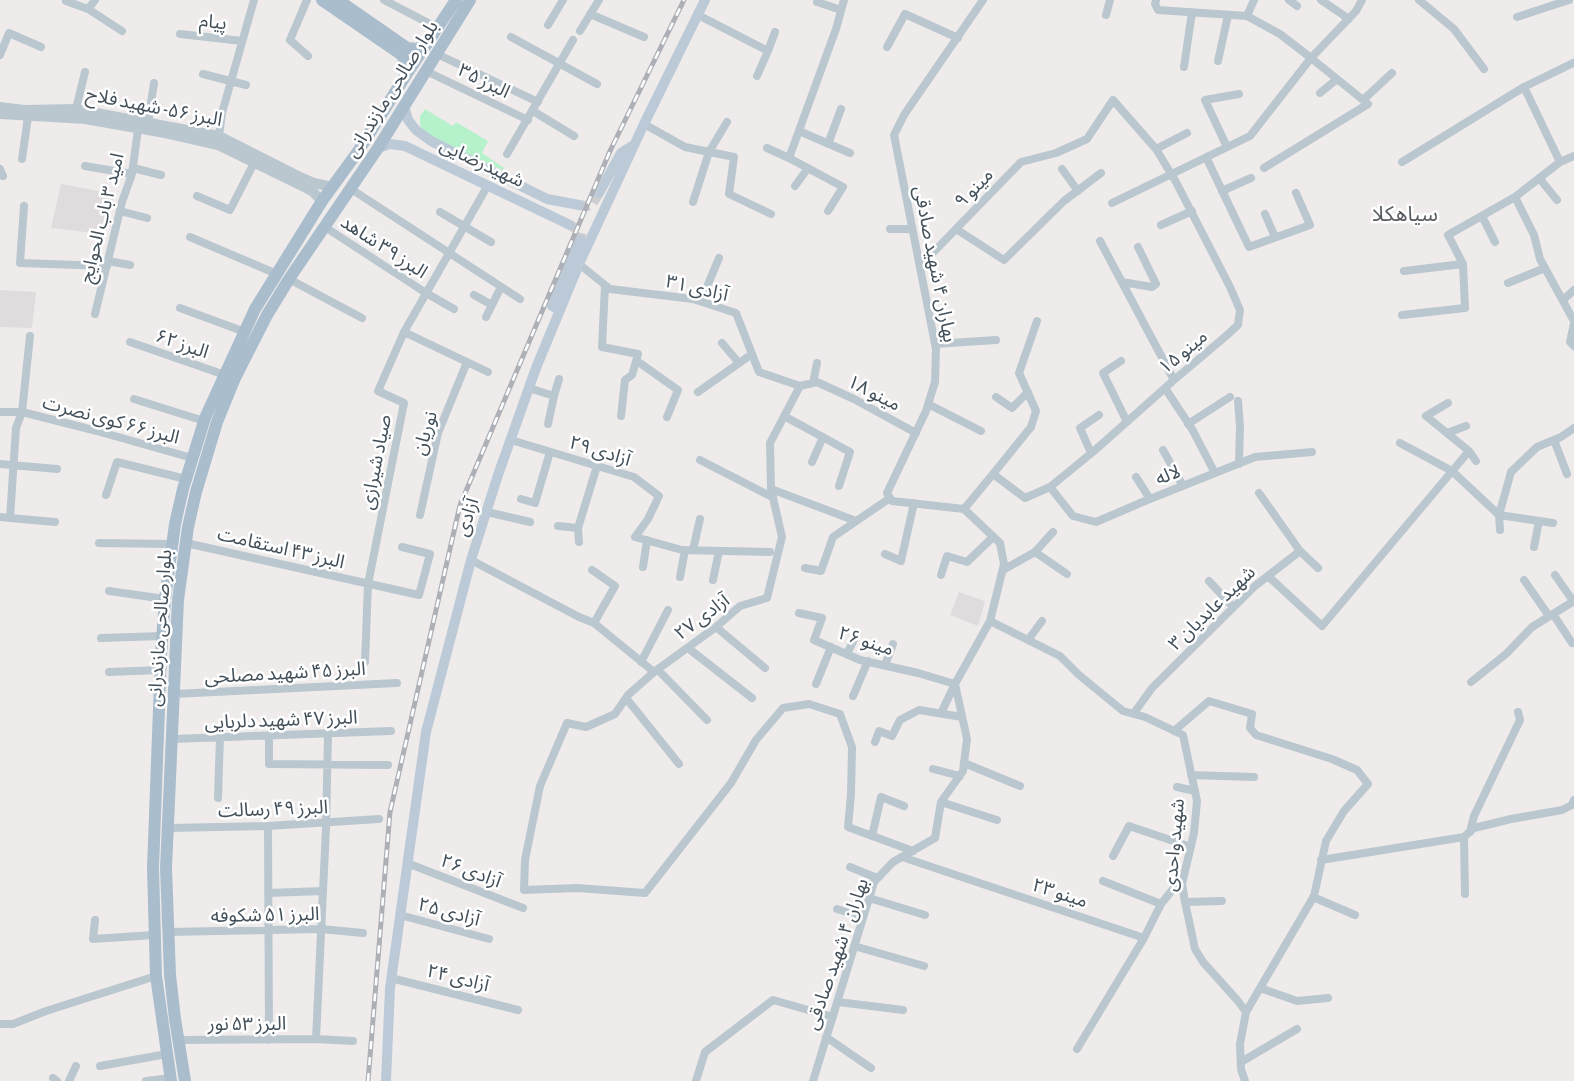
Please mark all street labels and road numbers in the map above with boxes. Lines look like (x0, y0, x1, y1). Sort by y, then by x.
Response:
street label: پیام (198, 9, 228, 35)
street label: بلوار صالحی مازندرانی (341, 16, 443, 162)
street label: البرز ۳۵ (454, 59, 514, 103)
street label: البرز ۵۶- شهید فلاح (84, 83, 224, 131)
street label: شهیدرضایی (436, 134, 528, 192)
street label: امید ۳ باب الحوایج (75, 151, 129, 285)
street label: مینو ۹ (950, 164, 998, 212)
street label: بهاران ۴ شهید صادقی (909, 184, 961, 344)
street label: البرز ۳۹ شاهد (336, 211, 432, 283)
street label: آزادی ۳۱ (664, 270, 730, 306)
street label: البرز ۶۲ (152, 324, 212, 364)
street label: مینو ۱۵ (1154, 325, 1212, 379)
street label: مینو ۱۸ (843, 370, 905, 416)
street label: البرز ۶۶ کوی نصرت (40, 391, 182, 449)
street label: نوریان (408, 408, 442, 458)
street label: صیاد شیرازی (356, 413, 396, 511)
street label: آزادی ۲۹ (566, 431, 634, 471)
street label: لاله (1152, 460, 1184, 490)
street label: آزادی (450, 495, 484, 539)
street label: البرز ۴۳ استقامت (215, 522, 347, 574)
street label: بلوار صالحی مازندرانی (143, 549, 177, 707)
street label: شهید عابدیان ۳ (1164, 561, 1260, 655)
street label: آزادی ۲۷ (670, 589, 734, 645)
street label: مینو ۲۶ (835, 621, 897, 661)
street label: البرز ۴۵ شهید مصلحی (204, 657, 366, 689)
street label: البرز ۴۷ شهید دلربایی (204, 706, 358, 734)
street label: البرز ۴۹ رسالت (218, 796, 328, 822)
street label: شهید واحدی (1159, 798, 1189, 892)
street label: آزادی ۲۶ (437, 849, 505, 893)
street label: مینو ۲۳ (1029, 873, 1091, 913)
street label: بهاران ۴ شهید صادقی (800, 875, 874, 1033)
street label: آزادی ۲۵ (415, 893, 483, 931)
street label: البرز ۵۱ شکوفه (210, 903, 320, 927)
street label: آزادی ۲۴ (425, 959, 491, 997)
street label: البرز ۵۳ نور (208, 1013, 286, 1035)

